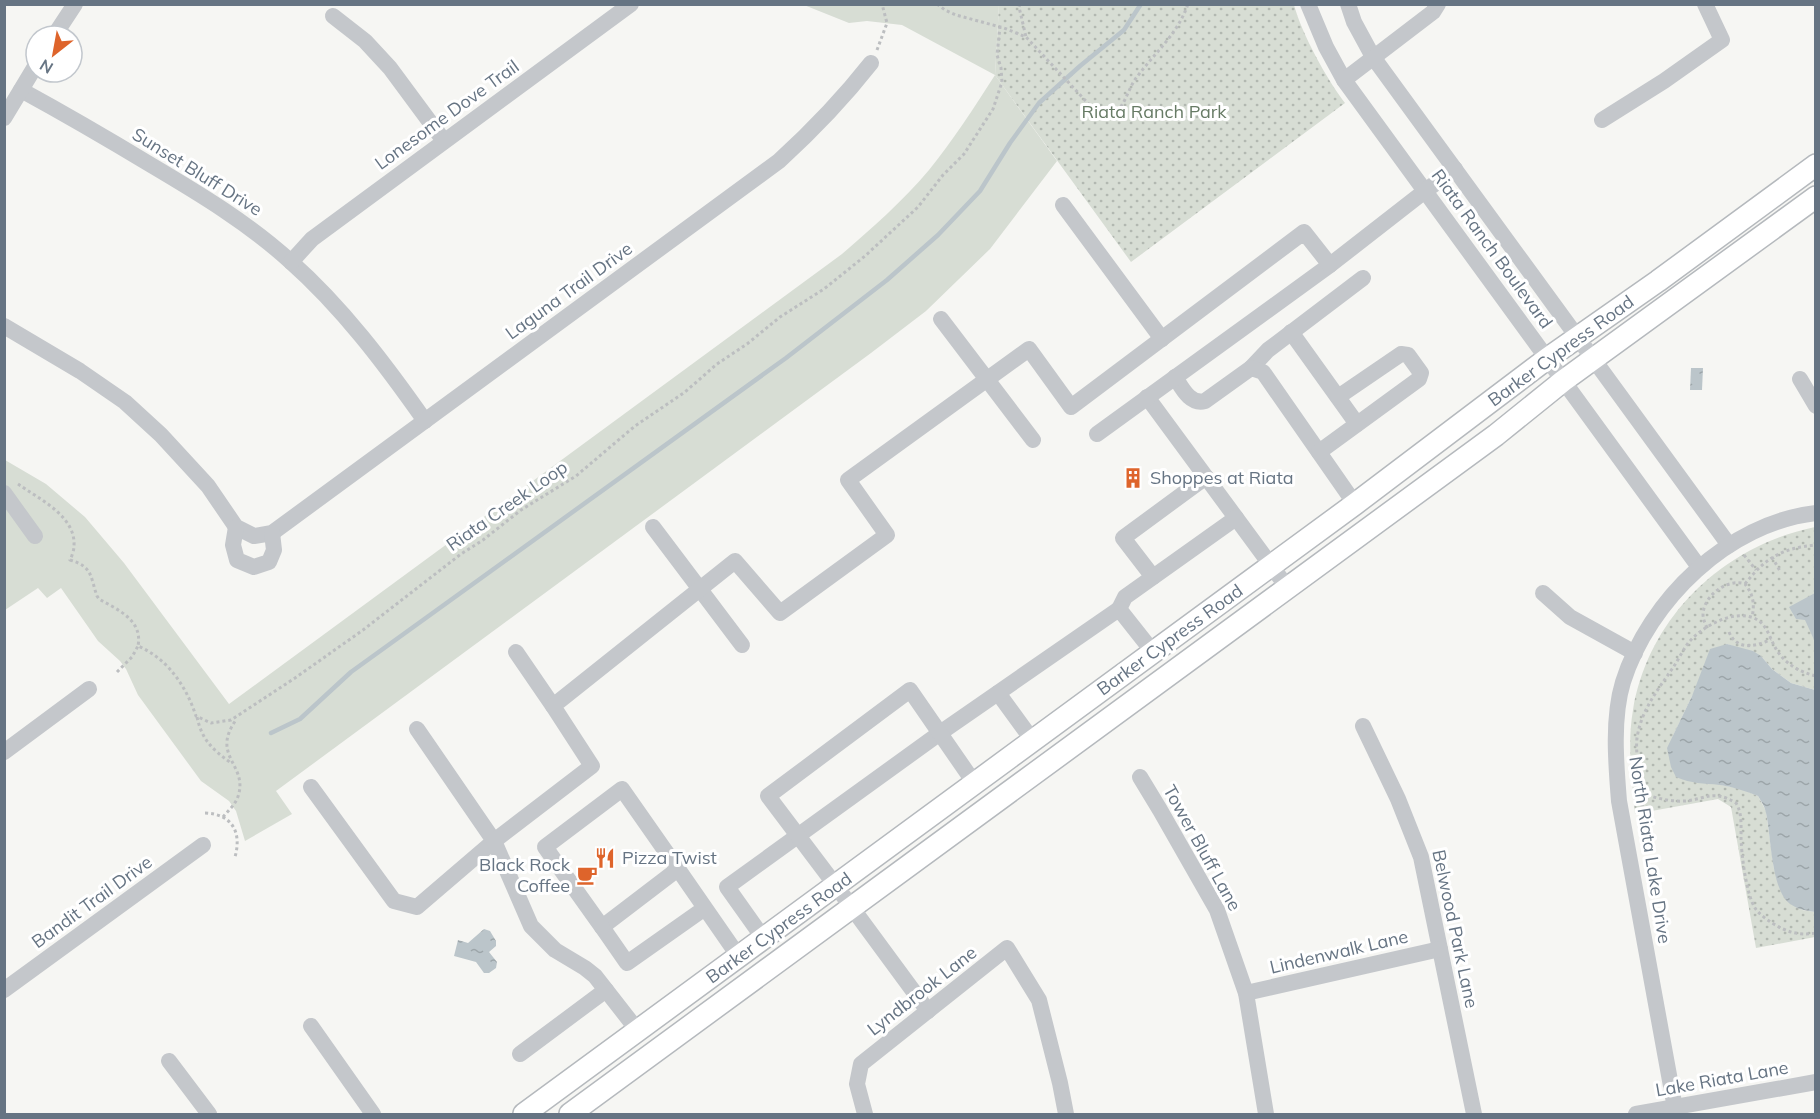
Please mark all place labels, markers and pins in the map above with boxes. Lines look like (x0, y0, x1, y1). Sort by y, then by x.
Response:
building icon: Shoppes at Riata (1121, 466, 1145, 490)
place label: Shoppes at Riata (1150, 466, 1294, 489)
restaurant icon: Pizza Twist (593, 846, 617, 870)
place label: Pizza Twist (622, 846, 717, 869)
place label: Black Rock Coffee (479, 853, 571, 897)
cafe icon: Black Rock Coffee (575, 863, 599, 887)

